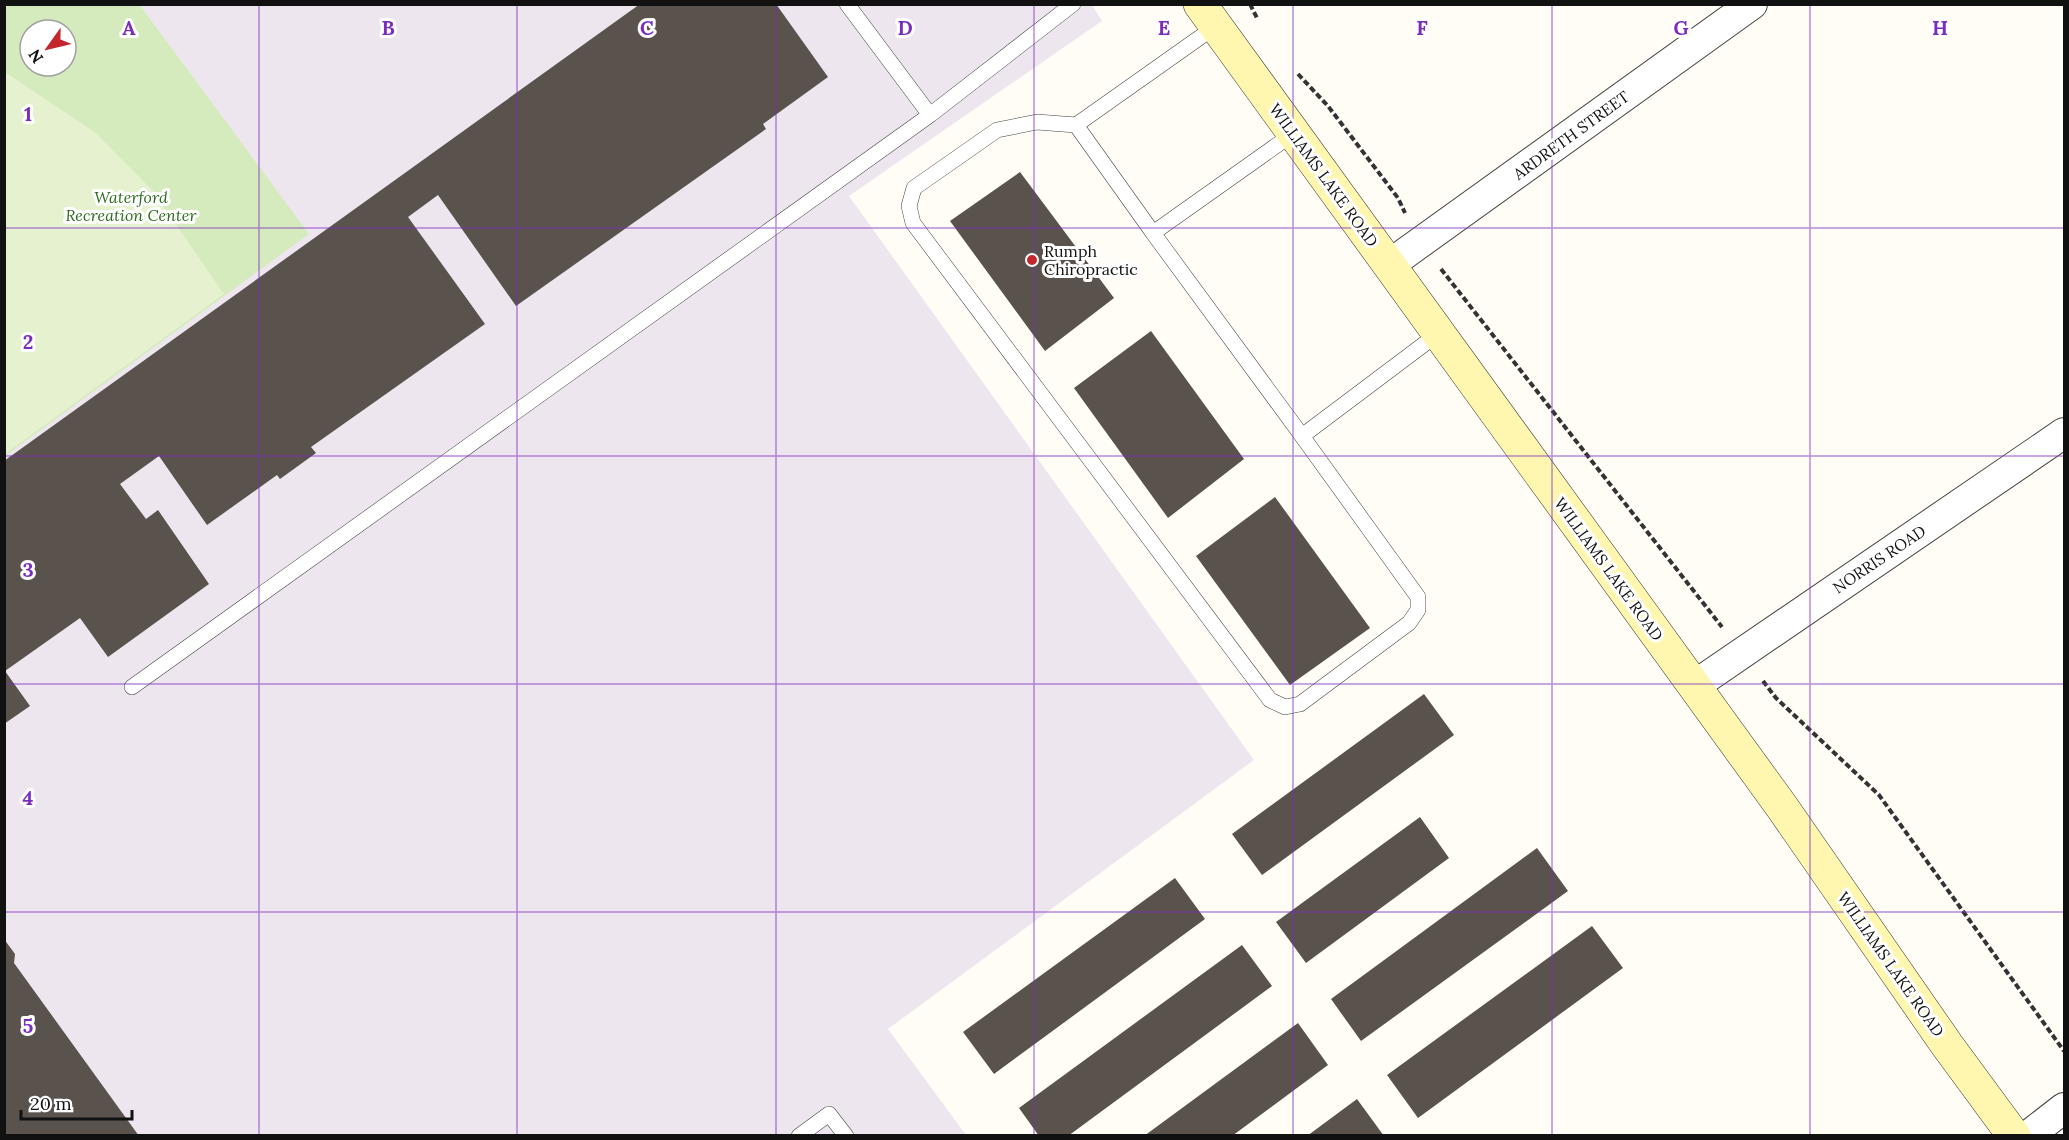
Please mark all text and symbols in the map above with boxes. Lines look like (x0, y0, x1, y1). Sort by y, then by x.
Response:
text: A (122, 15, 136, 40)
text: B (381, 15, 395, 40)
text: C (640, 15, 654, 40)
text: D (897, 15, 913, 40)
text: E (1158, 15, 1170, 40)
text: F (1416, 15, 1428, 40)
text: G (1673, 15, 1689, 40)
text: H (1932, 15, 1948, 40)
north arrow (18, 18, 78, 78)
text: N (24, 46, 47, 67)
street label: ARDRETH STREET (1508, 86, 1633, 184)
street label: WILLIAMS LAKE ROAD (1265, 99, 1383, 251)
text: 1 (24, 101, 32, 126)
park label: Waterford Recreation Center (65, 187, 197, 225)
place label: Rumph Chiropractic (1044, 241, 1138, 279)
marker: Rumph Chiropractic (1025, 253, 1039, 267)
text: 2 (23, 329, 33, 354)
street label: WILLIAMS LAKE ROAD (1550, 493, 1668, 645)
street label: NORRIS ROAD (1829, 521, 1929, 597)
text: 3 (22, 557, 34, 582)
text: 4 (23, 785, 34, 810)
street label: WILLIAMS LAKE ROAD (1833, 888, 1949, 1040)
text: 5 (23, 1013, 34, 1038)
scale bar (21, 1083, 132, 1121)
text: 20 m (30, 1092, 72, 1115)

